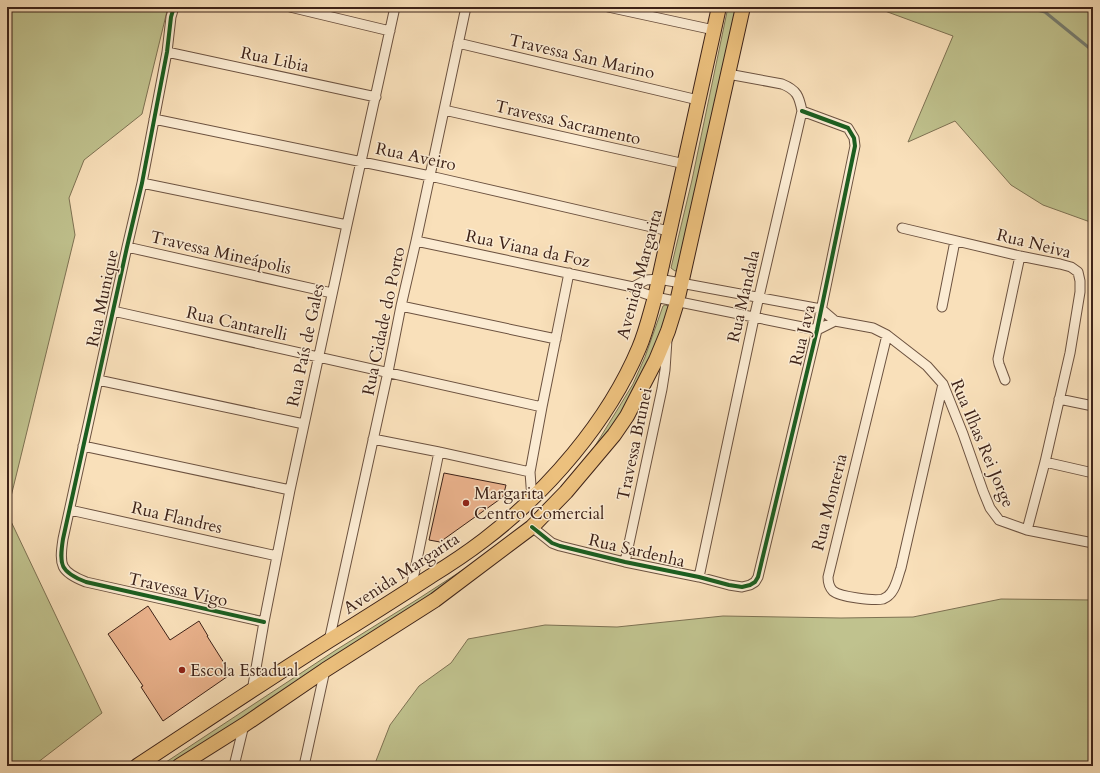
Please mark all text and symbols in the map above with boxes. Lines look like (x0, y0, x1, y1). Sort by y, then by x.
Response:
street label: Travessa San Marino (507, 29, 657, 84)
street label: Rua Libia (239, 41, 312, 78)
street label: Travessa Sacramento (493, 95, 643, 150)
street label: Rua Aveiro (374, 137, 458, 176)
street label: Avenida Margarita (611, 206, 668, 342)
street label: Rua Neiva (994, 223, 1074, 264)
street label: Rua Viana da Foz (464, 224, 593, 273)
street label: Travessa Mineápolis (148, 225, 294, 280)
street label: Rua Cidade do Porto (357, 245, 410, 398)
street label: Rua Munique (81, 247, 124, 349)
street label: Rua Mandala (722, 247, 765, 345)
street label: Rua País de Gales (281, 281, 330, 409)
street label: Rua Cantarelli (184, 301, 290, 346)
street label: Rua Java (784, 302, 821, 368)
street label: Rua Ilhas Rei Jorge (945, 376, 1020, 511)
street label: Travessa Brunei (611, 385, 658, 503)
street label: Rua Monteria (806, 451, 853, 553)
place label: Margarita Centro Comercial (474, 482, 605, 525)
street label: Rua Flandres (129, 496, 225, 539)
marker: Margarita Centro Comercial (461, 498, 471, 508)
street label: Avenida Margarita (339, 527, 464, 620)
street label: Rua Sardenha (586, 528, 688, 573)
street label: Travessa Vigo (126, 567, 230, 612)
place label: Escola Estadual (190, 659, 299, 682)
marker: Escola Estadual (177, 665, 187, 675)

